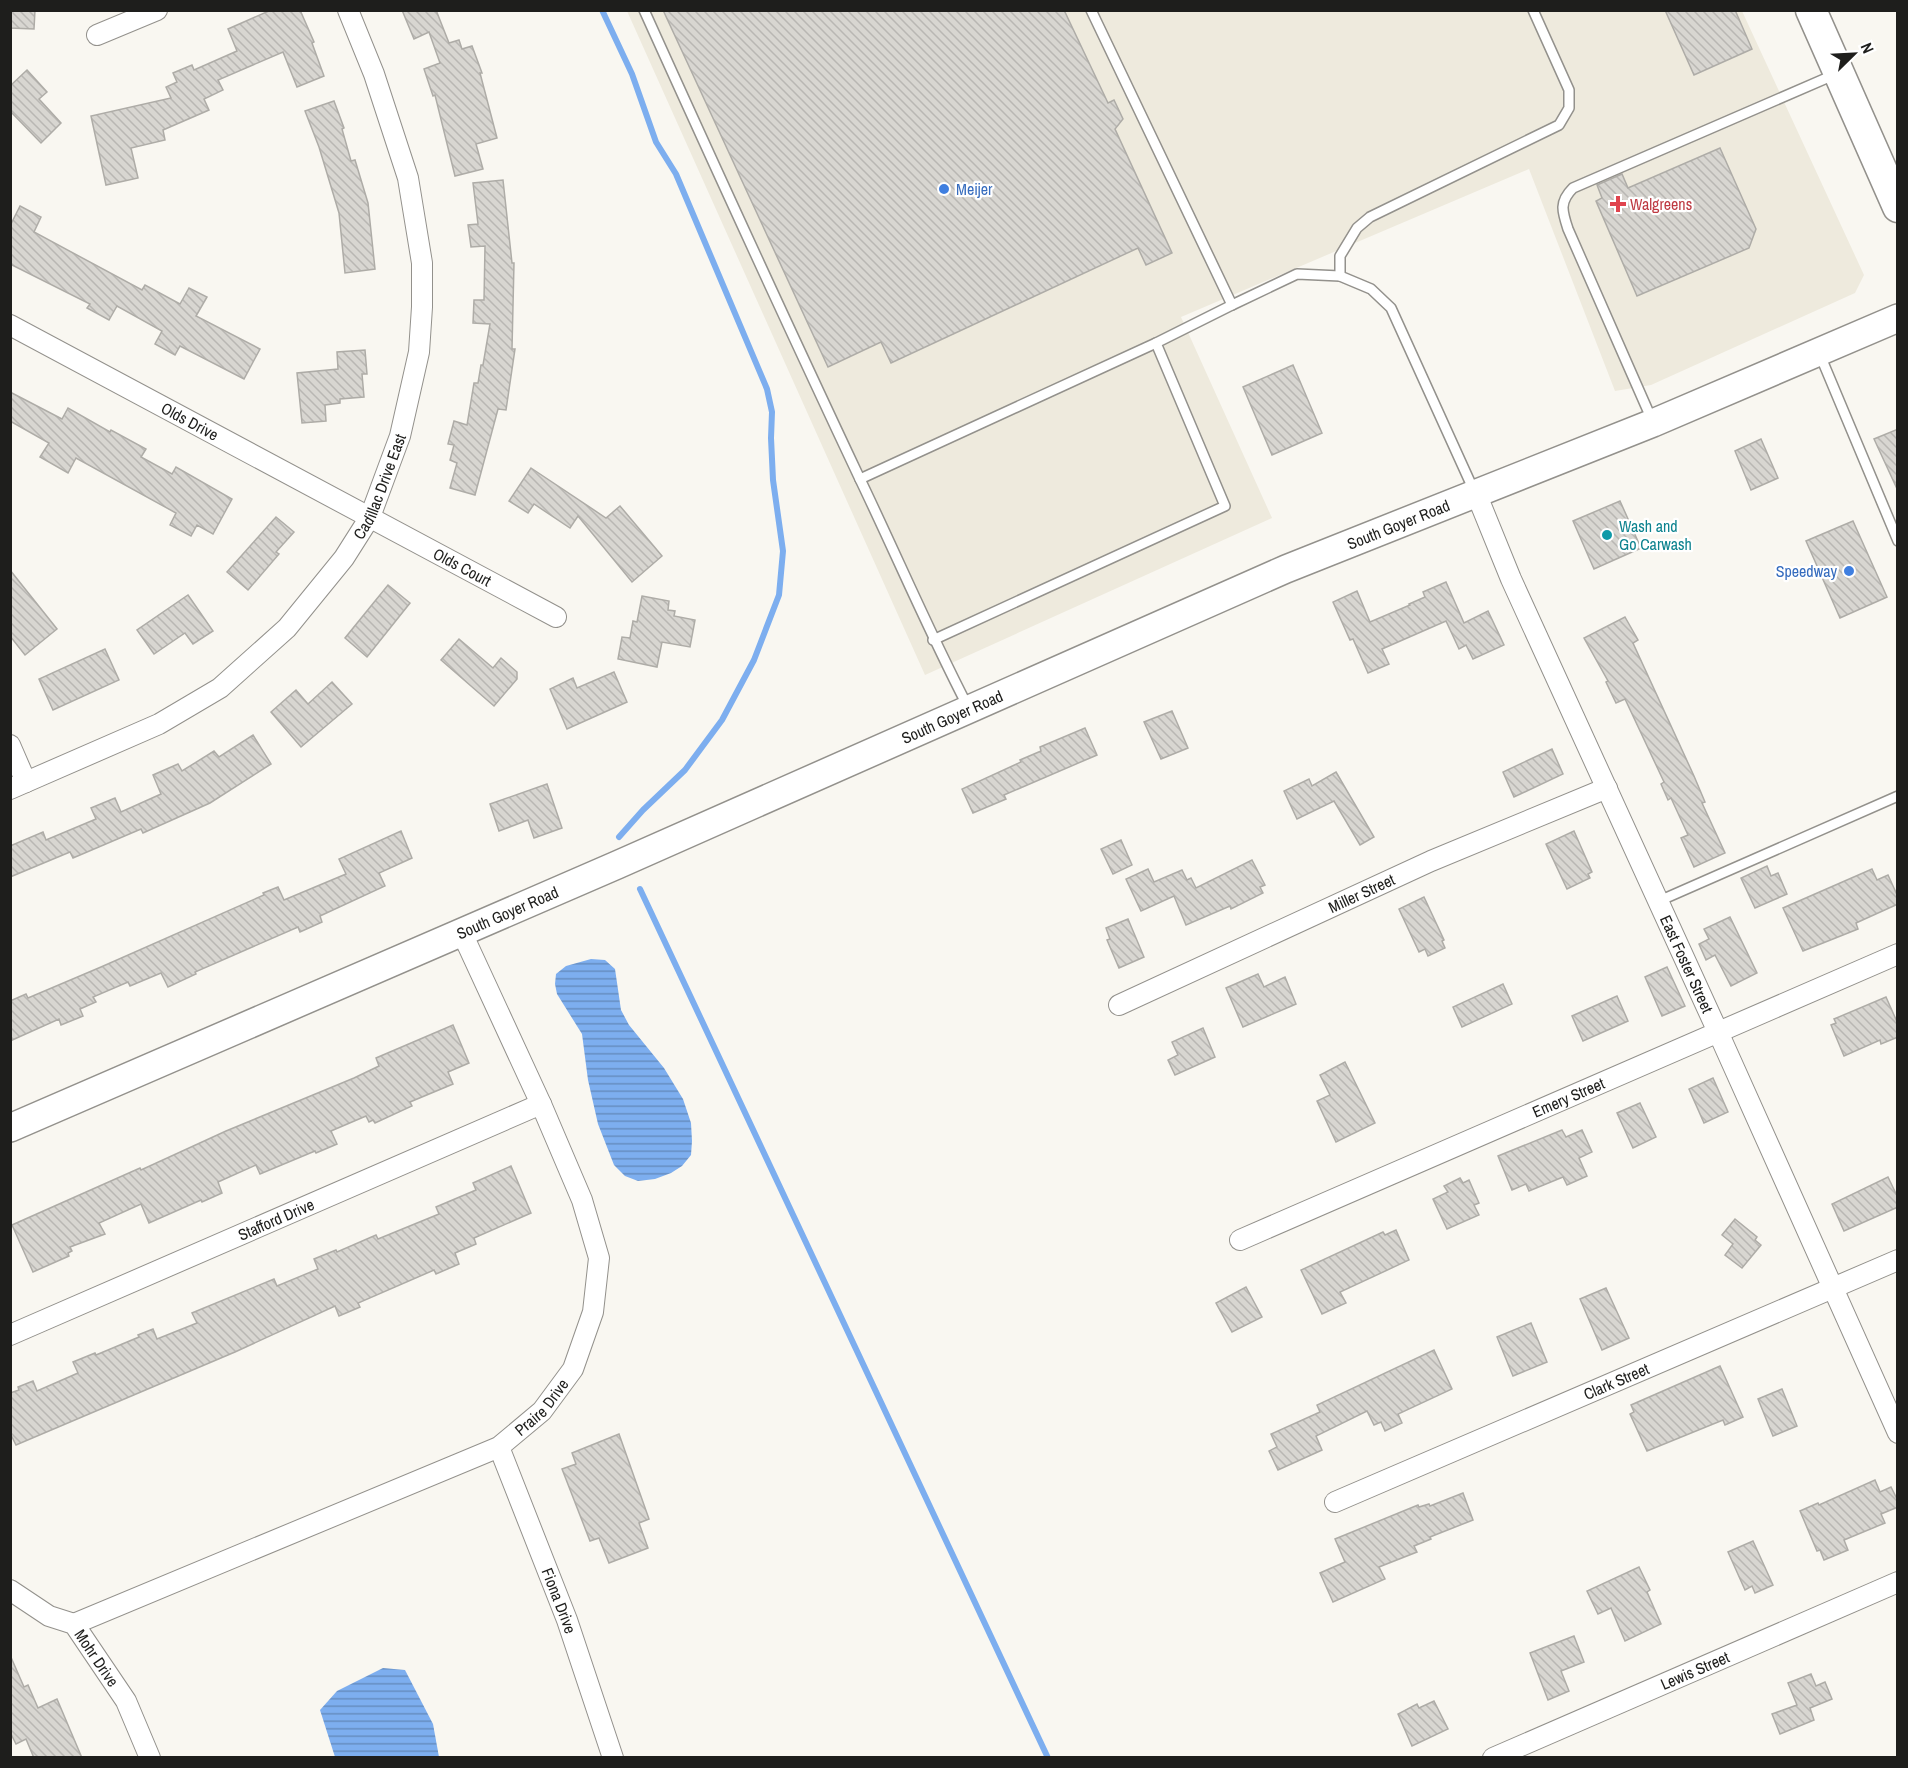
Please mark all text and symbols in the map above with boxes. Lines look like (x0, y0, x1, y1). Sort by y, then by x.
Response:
north arrow (1824, 24, 1884, 84)
text: N (1856, 39, 1880, 57)
place label: Meijer (956, 178, 993, 200)
marker: Meijer (937, 182, 951, 196)
place label: Walgreens (1630, 193, 1692, 215)
marker: Walgreens (1611, 197, 1625, 211)
street label: Olds Drive (157, 397, 222, 446)
street label: Cadillac Drive East (348, 430, 411, 543)
street label: South Goyer Road (1344, 494, 1453, 555)
place label: Wash and Go Carwash (1619, 515, 1692, 555)
marker: Wash and Go Carwash (1600, 528, 1614, 542)
street label: Olds Court (430, 542, 496, 592)
place label: Speedway (1776, 560, 1837, 582)
marker: Speedway (1842, 564, 1856, 578)
street label: South Goyer Road (898, 685, 1006, 749)
street label: Miller Street (1325, 868, 1398, 918)
street label: South Goyer Road (453, 881, 562, 944)
street label: East Foster Street (1655, 911, 1719, 1017)
street label: Emery Street (1529, 1072, 1608, 1123)
street label: Stafford Drive (234, 1193, 317, 1246)
street label: Clark Street (1580, 1357, 1653, 1405)
street label: Praire Drive (510, 1374, 573, 1441)
street label: Fiona Drive (537, 1565, 582, 1636)
street label: Mohr Drive (70, 1625, 124, 1691)
street label: Lewis Street (1657, 1646, 1733, 1695)

